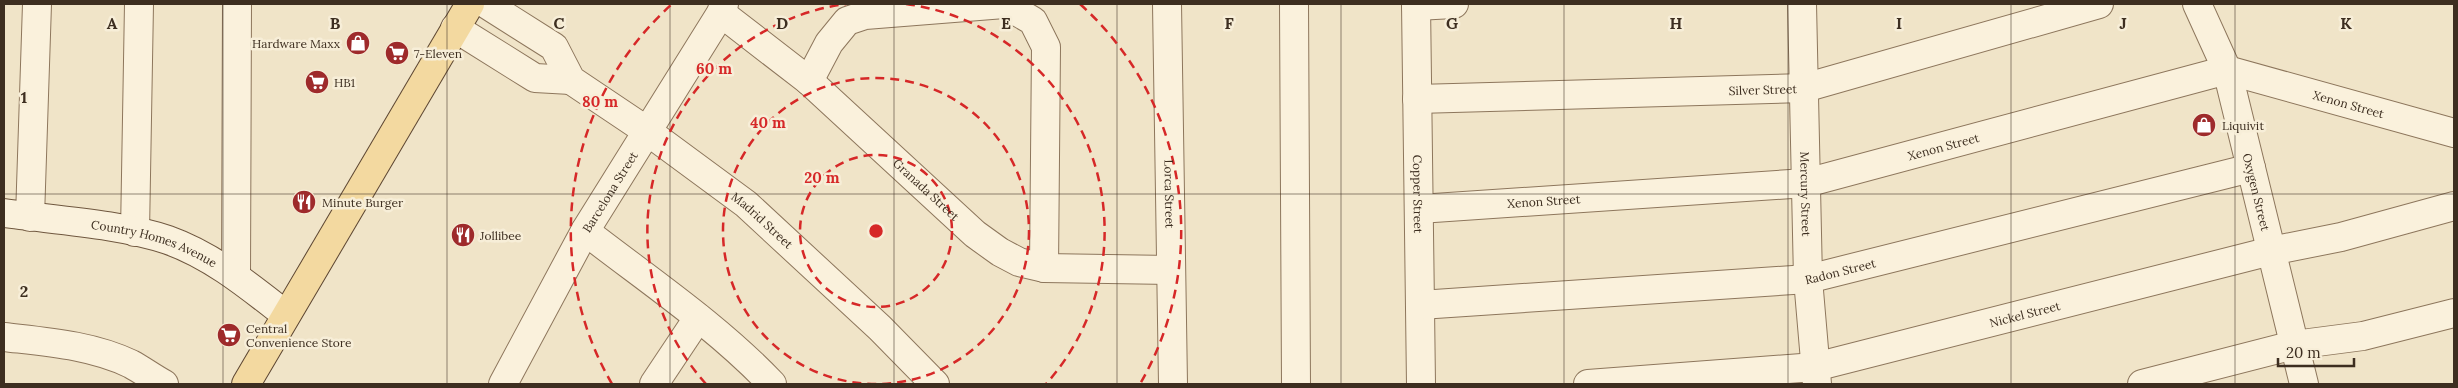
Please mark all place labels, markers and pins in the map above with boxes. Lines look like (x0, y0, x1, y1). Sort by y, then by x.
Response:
shop icon: Hardware Maxx (345, 30, 371, 56)
place label: Hardware Maxx (252, 36, 341, 51)
supermarket icon: 7-Eleven (384, 40, 410, 66)
place label: 7-Eleven (414, 46, 462, 61)
supermarket icon: HB1 (304, 69, 330, 95)
place label: HB1 (334, 75, 355, 90)
shop icon: Liquivit (2191, 112, 2217, 138)
place label: Liquivit (2222, 118, 2264, 133)
restaurant icon: Minute Burger (291, 189, 317, 215)
place label: Minute Burger (322, 195, 404, 210)
restaurant icon: Jollibee (450, 222, 476, 248)
centre of rings (867, 222, 885, 240)
place label: Jollibee (479, 228, 522, 243)
place label: Central Convenience Store (246, 321, 352, 350)
supermarket icon: Central Convenience Store (216, 322, 242, 348)

